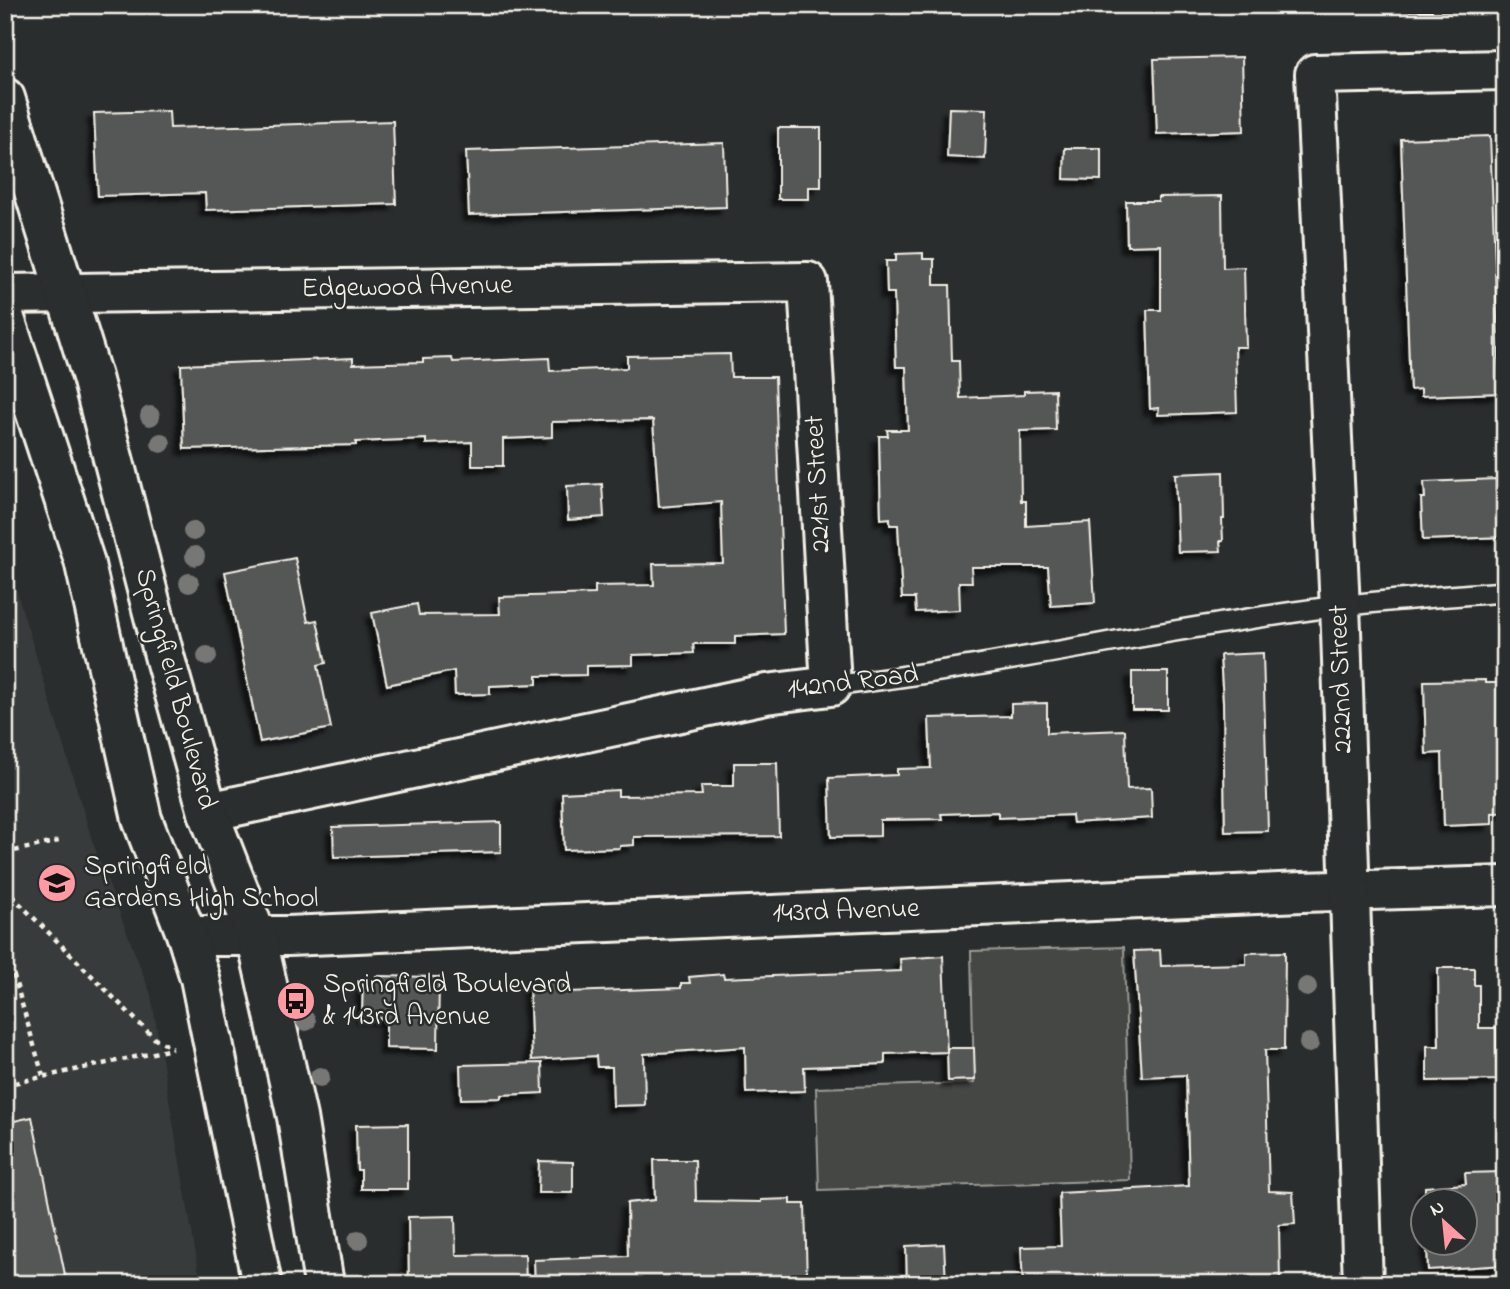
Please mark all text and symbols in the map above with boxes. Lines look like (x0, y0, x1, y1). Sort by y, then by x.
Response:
street label: Edgewood Avenue (301, 266, 514, 310)
street label: 221st Street (795, 414, 843, 554)
street label: Springfield Boulevard (123, 564, 227, 814)
street label: 222nd Street (1319, 604, 1365, 754)
street label: 142nd Road (785, 655, 921, 711)
place label: Springfield Gardens High School (84, 847, 318, 920)
school or university icon: Springfield Gardens High School (36, 862, 78, 904)
street label: 143rd Avenue (772, 889, 921, 935)
place label: Springfield Boulevard & 143rd Avenue (323, 965, 572, 1038)
bus stop icon: Springfield Boulevard & 143rd Avenue (275, 980, 317, 1022)
north arrow (1408, 1188, 1478, 1258)
text: N (1426, 1194, 1449, 1224)

